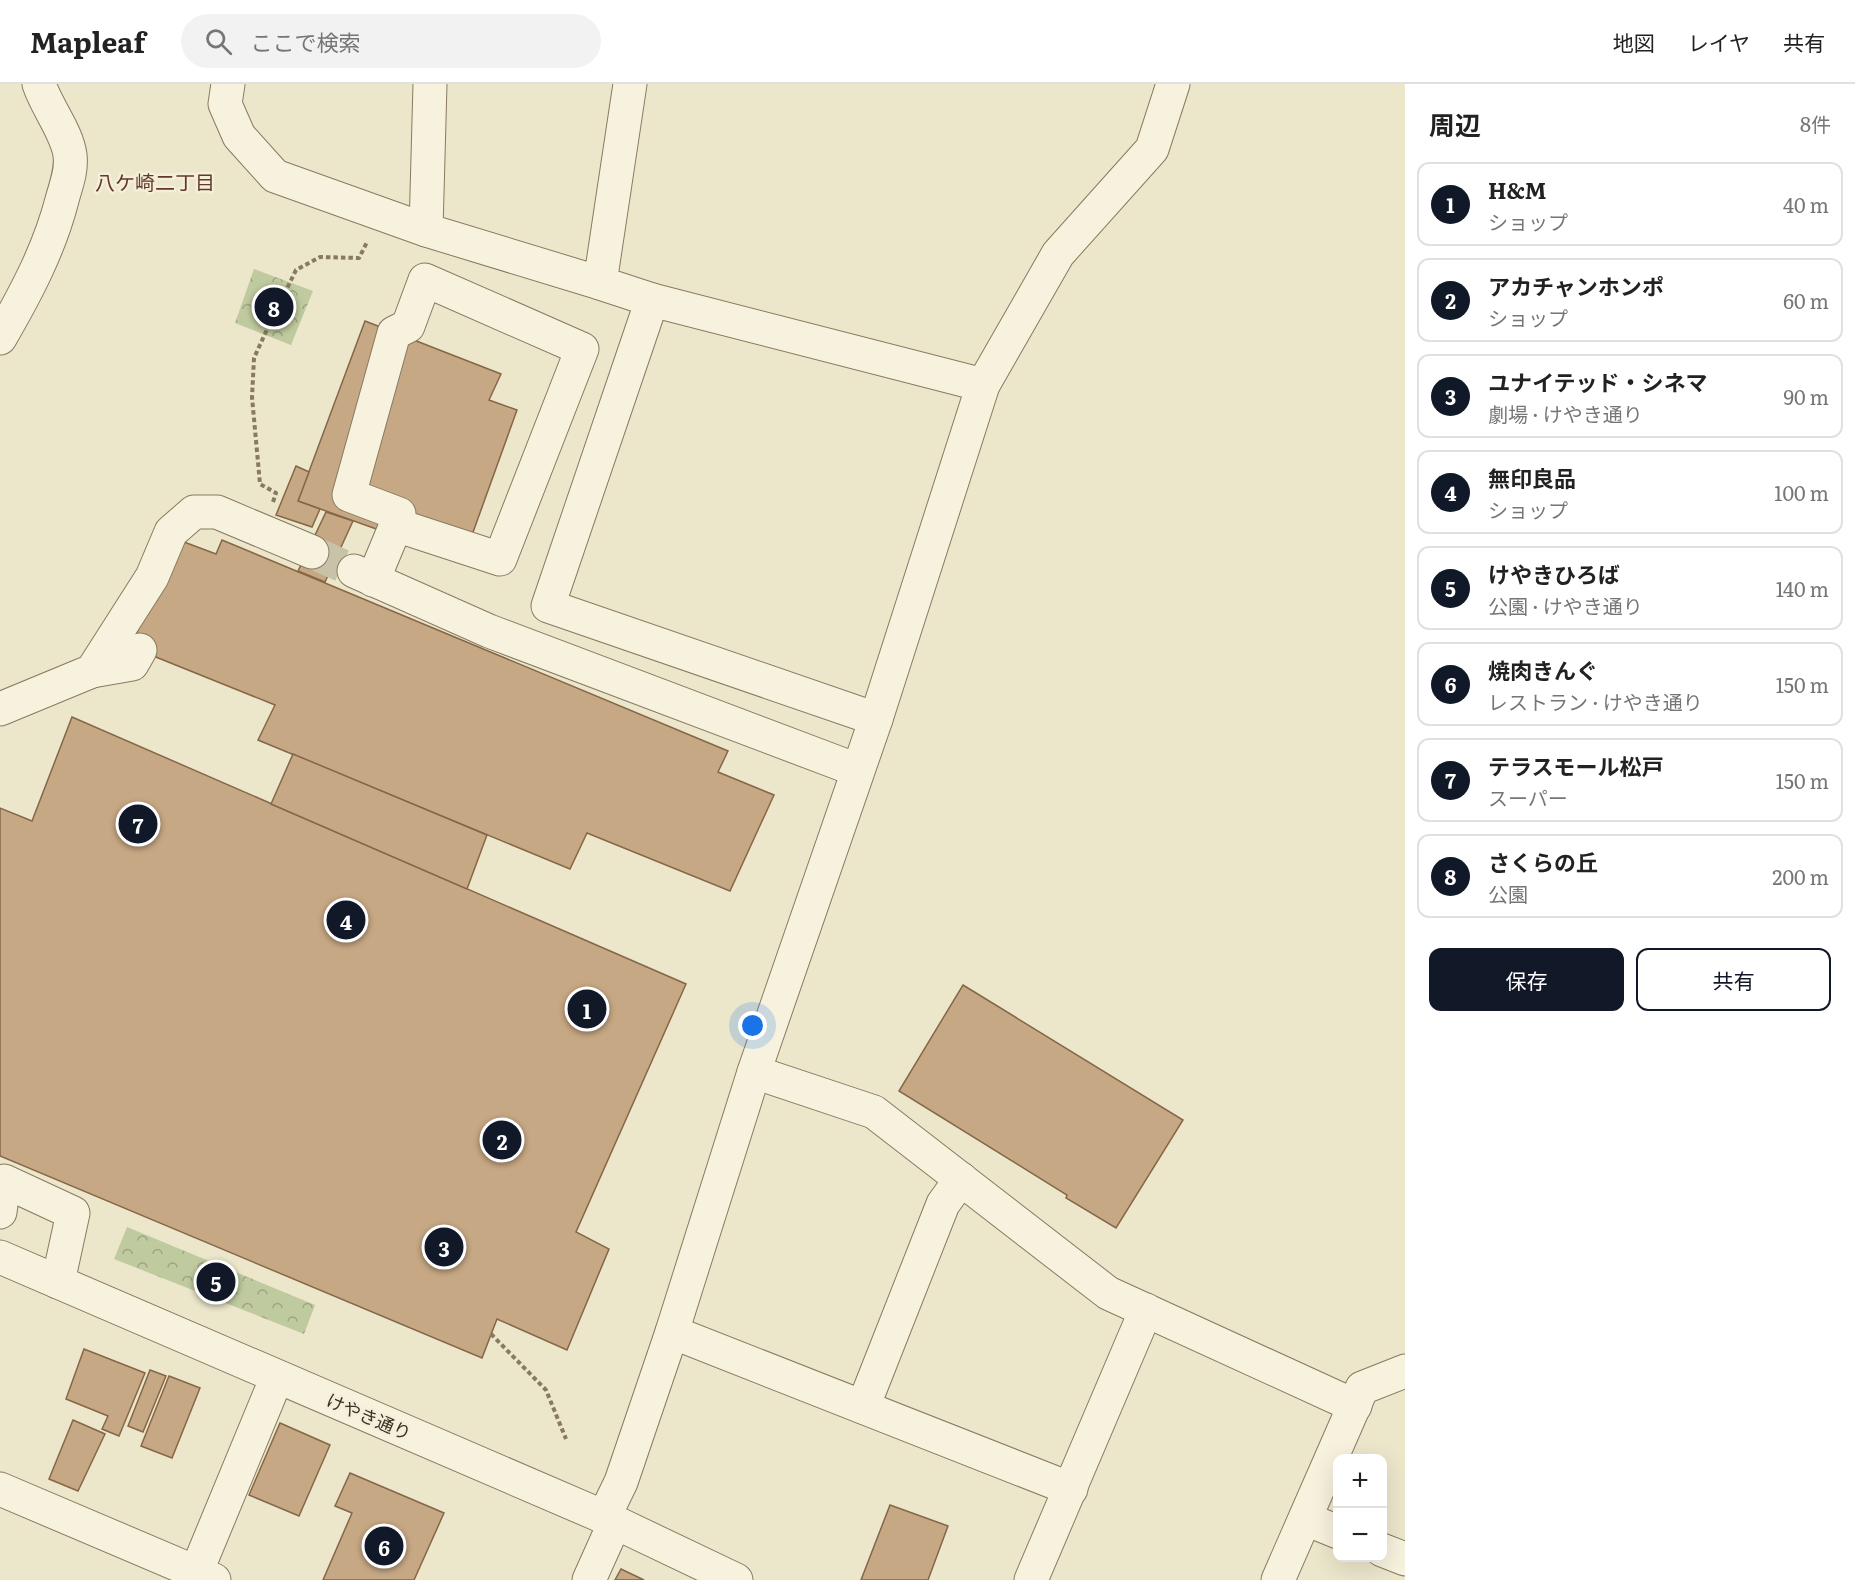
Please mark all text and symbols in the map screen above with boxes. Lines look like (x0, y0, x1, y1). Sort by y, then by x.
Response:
search box (181, 14, 601, 68)
text: Mapleaf (30, 20, 145, 62)
icon: search (202, 25, 235, 58)
text: ここで検索 (250, 25, 361, 58)
text: 地図 (1613, 26, 1655, 57)
text: レイヤ (1688, 26, 1750, 57)
text: 共有 (1783, 26, 1825, 57)
text: 周辺 (1429, 104, 1481, 143)
text: 8件 (1800, 108, 1831, 138)
district label: 八ケ崎二丁目 (95, 166, 215, 196)
text: H&M (1488, 173, 1546, 206)
text: 1 (1446, 189, 1455, 219)
text: 40 m (1783, 189, 1829, 219)
text: ショップ (1488, 206, 1568, 236)
text: アカチャンホンポ (1488, 269, 1664, 302)
pin: 8 (254, 284, 294, 330)
text: 2 (1445, 285, 1456, 315)
text: 60 m (1783, 285, 1829, 315)
text: ショップ (1488, 302, 1568, 332)
text: ユナイテッド・シネマ (1488, 365, 1708, 398)
text: 3 (1445, 381, 1456, 411)
text: 90 m (1784, 381, 1829, 411)
text: 劇場 · けやき通り (1488, 398, 1643, 428)
text: 無印良品 (1488, 461, 1576, 494)
text: 4 (1444, 477, 1457, 507)
text: 100 m (1774, 477, 1829, 507)
text: ショップ (1488, 494, 1568, 524)
text: けやきひろば (1488, 557, 1620, 590)
text: 5 (1445, 573, 1456, 603)
text: 140 m (1776, 573, 1829, 603)
text: 公園 · けやき通り (1488, 590, 1643, 620)
text: 焼肉きんぐ (1488, 653, 1598, 686)
text: 6 (1445, 669, 1456, 699)
text: 150 m (1776, 669, 1829, 699)
text: レストラン · けやき通り (1488, 686, 1703, 716)
text: テラスモール松戸 (1488, 749, 1664, 782)
text: 7 (1445, 765, 1456, 795)
text: 150 m (1776, 765, 1829, 795)
text: スーパー (1488, 782, 1568, 812)
pin: 7 (118, 802, 158, 846)
text: さくらの丘 (1488, 845, 1598, 878)
text: 8 (1445, 861, 1456, 891)
text: 200 m (1772, 861, 1829, 891)
text: 公園 (1488, 878, 1528, 908)
pin: 4 (326, 898, 366, 942)
button: 保存 (1429, 948, 1624, 1011)
button: 共有 (1636, 948, 1831, 1011)
pin: 1 (568, 986, 606, 1032)
your location (738, 1011, 767, 1040)
pin: 2 (482, 1118, 522, 1162)
pin: 3 (424, 1224, 464, 1270)
pin: 5 (196, 1260, 236, 1304)
street label: けやき通り (322, 1386, 416, 1446)
map controls (1333, 1454, 1387, 1562)
button: + (1333, 1454, 1387, 1508)
button: − (1333, 1508, 1387, 1562)
pin: 6 (364, 1524, 404, 1568)

